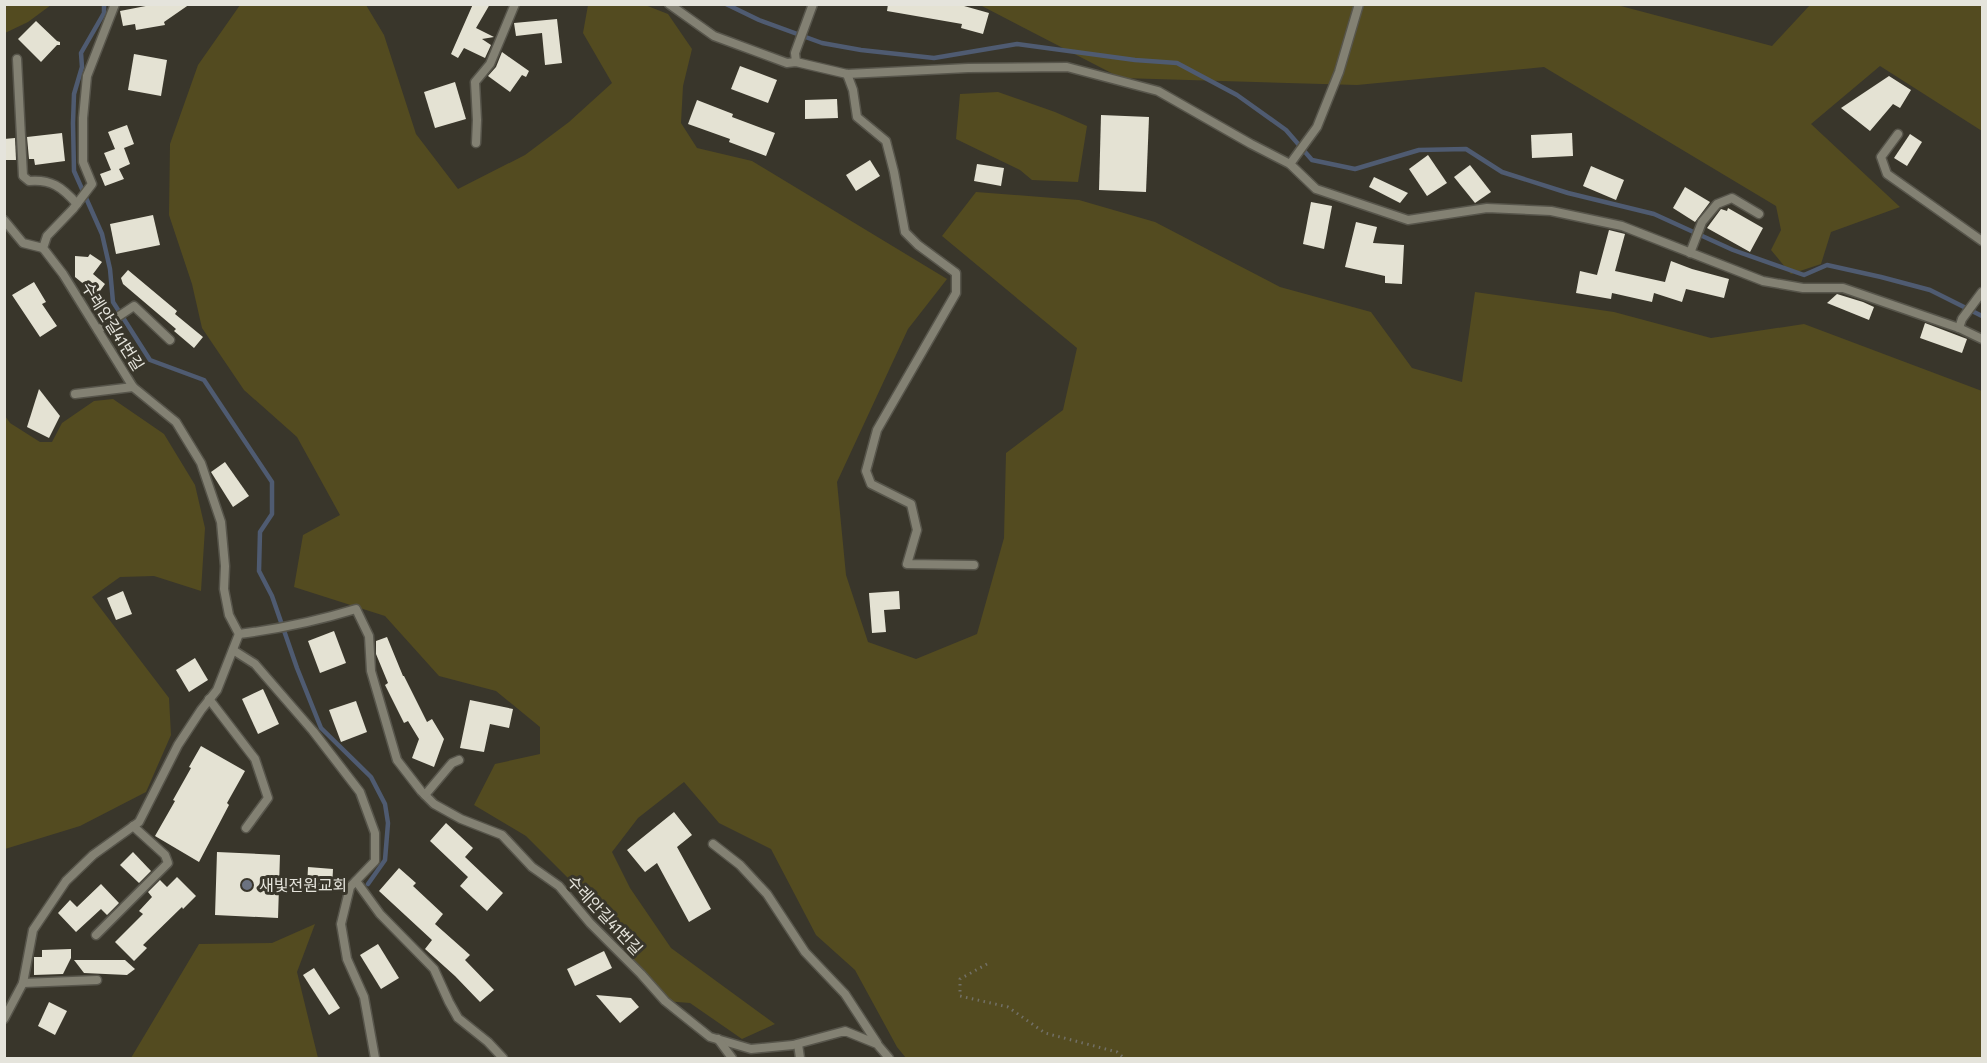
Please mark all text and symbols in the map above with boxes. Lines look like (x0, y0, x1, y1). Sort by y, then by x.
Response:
street label: 수레안길41번길 (78, 278, 148, 374)
street label: 수레안길41번길 (563, 872, 646, 959)
place label: 새빛전원교회 (259, 876, 347, 895)
marker: 새빛전원교회 (240, 878, 254, 892)

